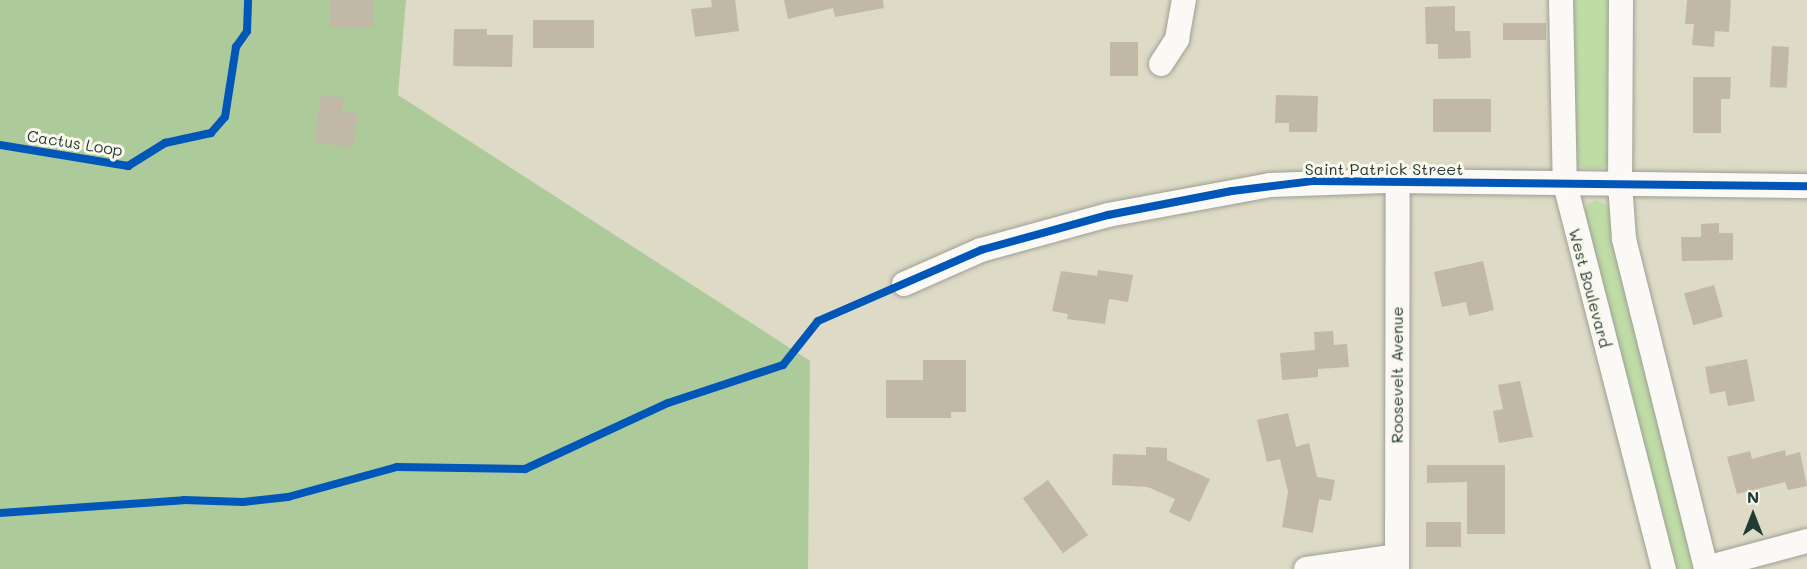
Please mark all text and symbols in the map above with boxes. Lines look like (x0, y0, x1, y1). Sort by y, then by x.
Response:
street label: Cactus Loop (26, 126, 124, 160)
street label: Saint Patrick Street (1305, 159, 1463, 179)
street label: West Boulevard (1565, 226, 1615, 350)
street label: Roosevelt Avenue (1387, 307, 1407, 443)
north arrow (1723, 485, 1783, 545)
text: N (1747, 486, 1759, 507)

